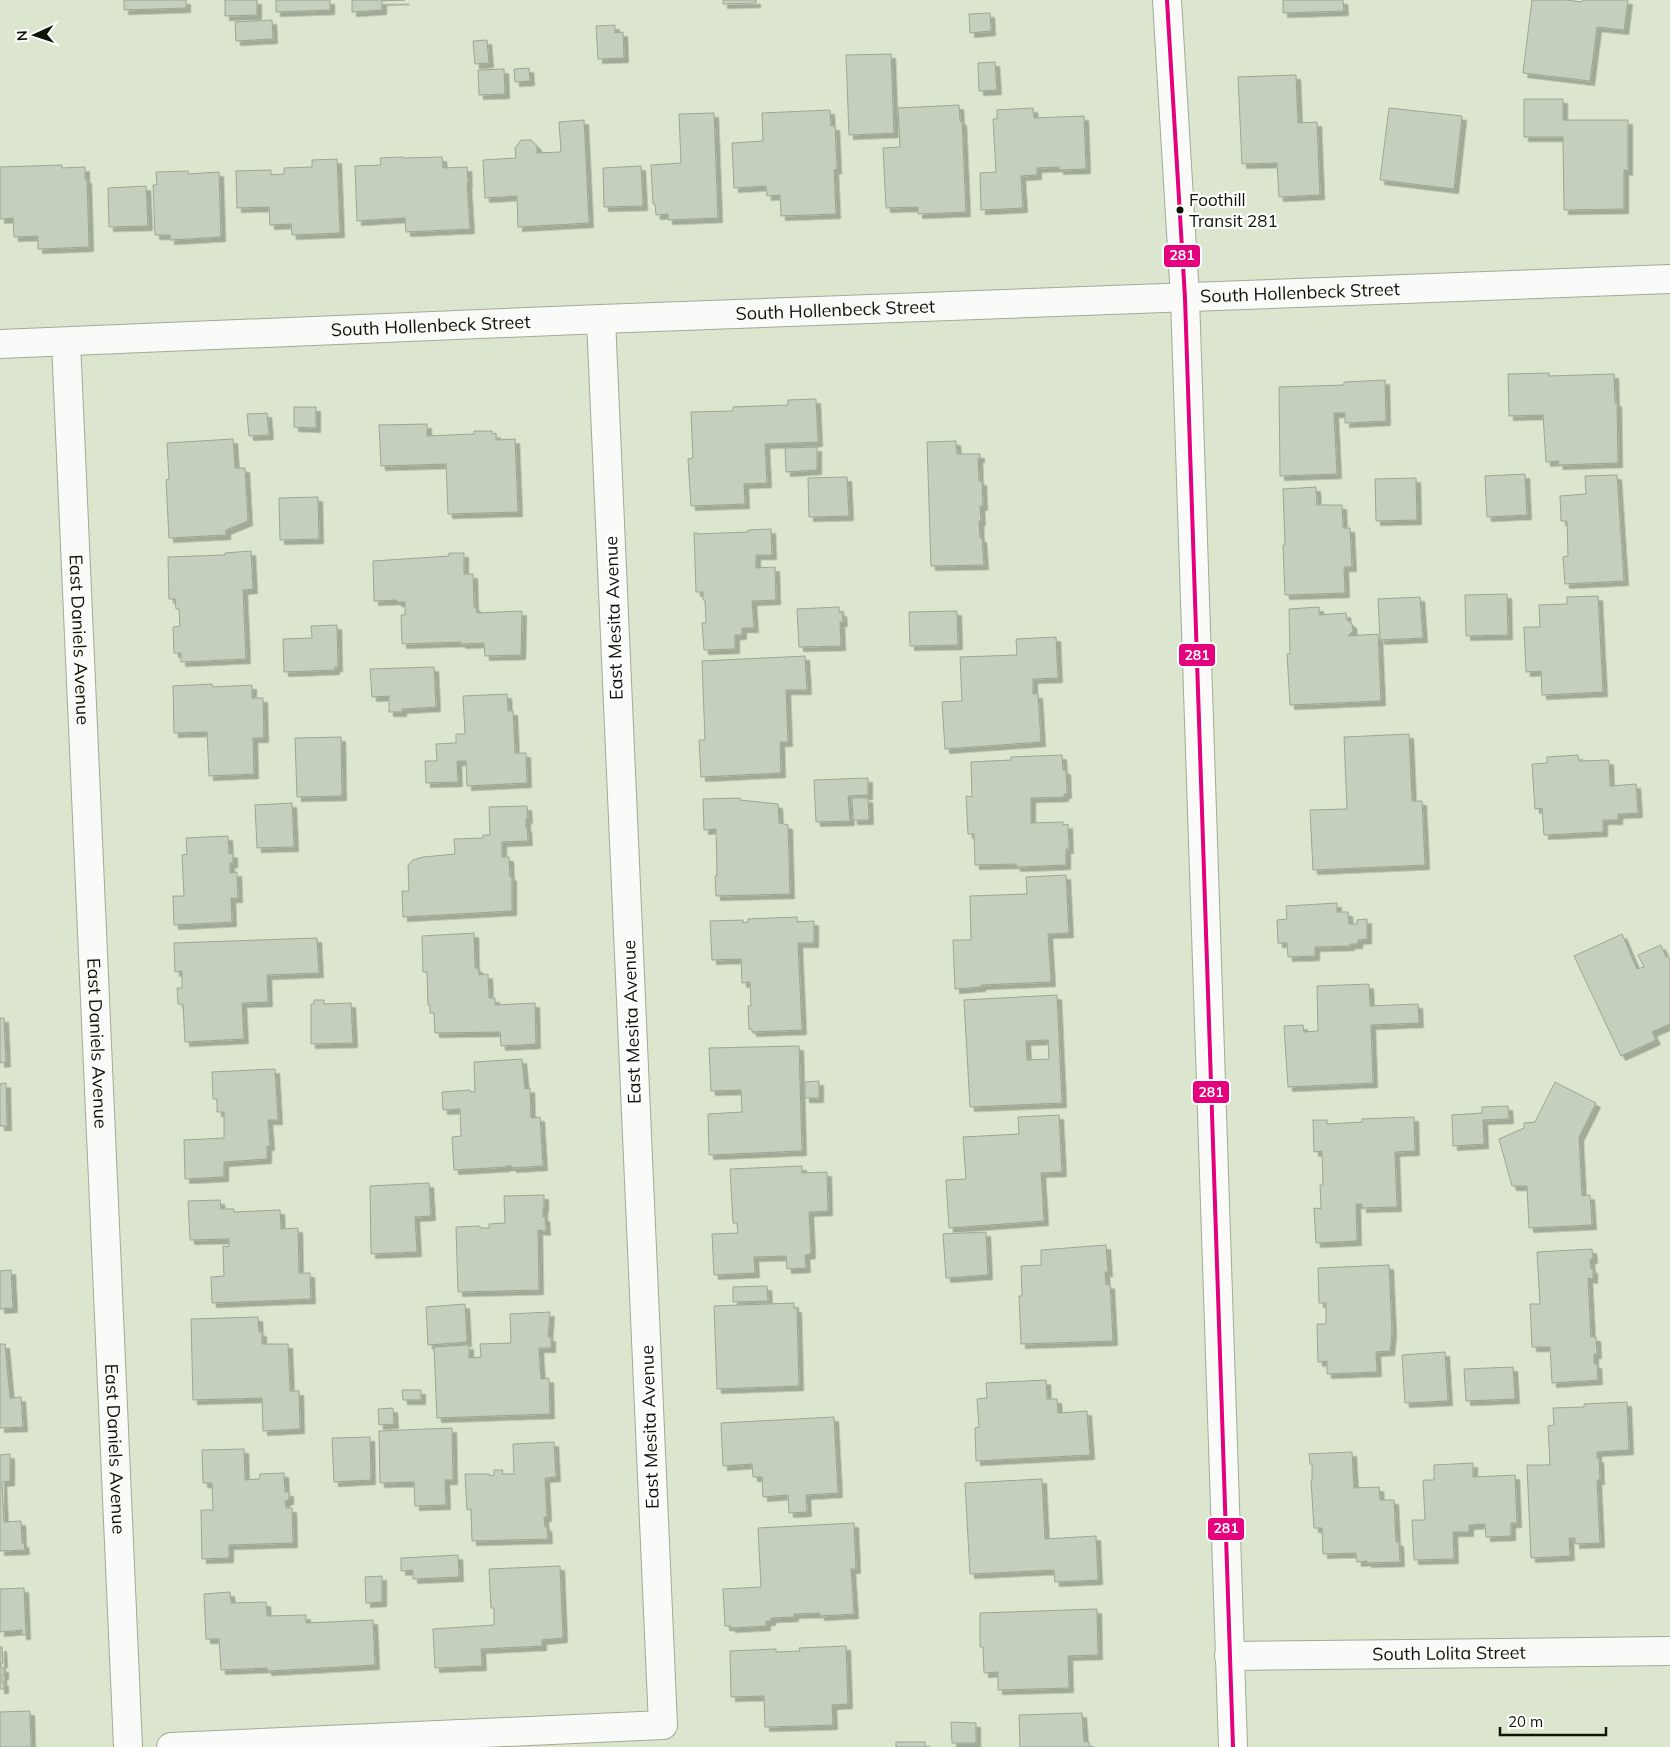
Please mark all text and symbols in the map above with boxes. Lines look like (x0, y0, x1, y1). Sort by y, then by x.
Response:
north arrow (10, 10, 60, 60)
text: N (13, 30, 31, 41)
place label: Foothill Transit 281 (1189, 189, 1278, 231)
marker: Foothill Transit 281 (1175, 205, 1185, 215)
line badge: 281 (1163, 244, 1201, 268)
text: 281 (1169, 246, 1195, 264)
street label: South Hollenbeck Street (1200, 277, 1400, 308)
street label: South Hollenbeck Street (735, 295, 936, 325)
street label: South Hollenbeck Street (330, 310, 531, 341)
street label: East Mesita Avenue (599, 536, 628, 700)
street label: East Daniels Avenue (64, 554, 95, 725)
line badge: 281 (1178, 643, 1216, 667)
text: 281 (1184, 646, 1210, 664)
street label: East Mesita Avenue (617, 940, 646, 1104)
street label: East Daniels Avenue (82, 958, 113, 1129)
line badge: 281 (1192, 1080, 1230, 1104)
text: 281 (1198, 1083, 1224, 1101)
street label: East Mesita Avenue (635, 1345, 664, 1509)
street label: East Daniels Avenue (100, 1363, 131, 1535)
line badge: 281 (1207, 1517, 1245, 1541)
text: 281 (1213, 1519, 1239, 1537)
street label: South Lolita Street (1372, 1641, 1526, 1665)
scale bar (1500, 1704, 1606, 1736)
text: 20 m (1508, 1712, 1543, 1731)

